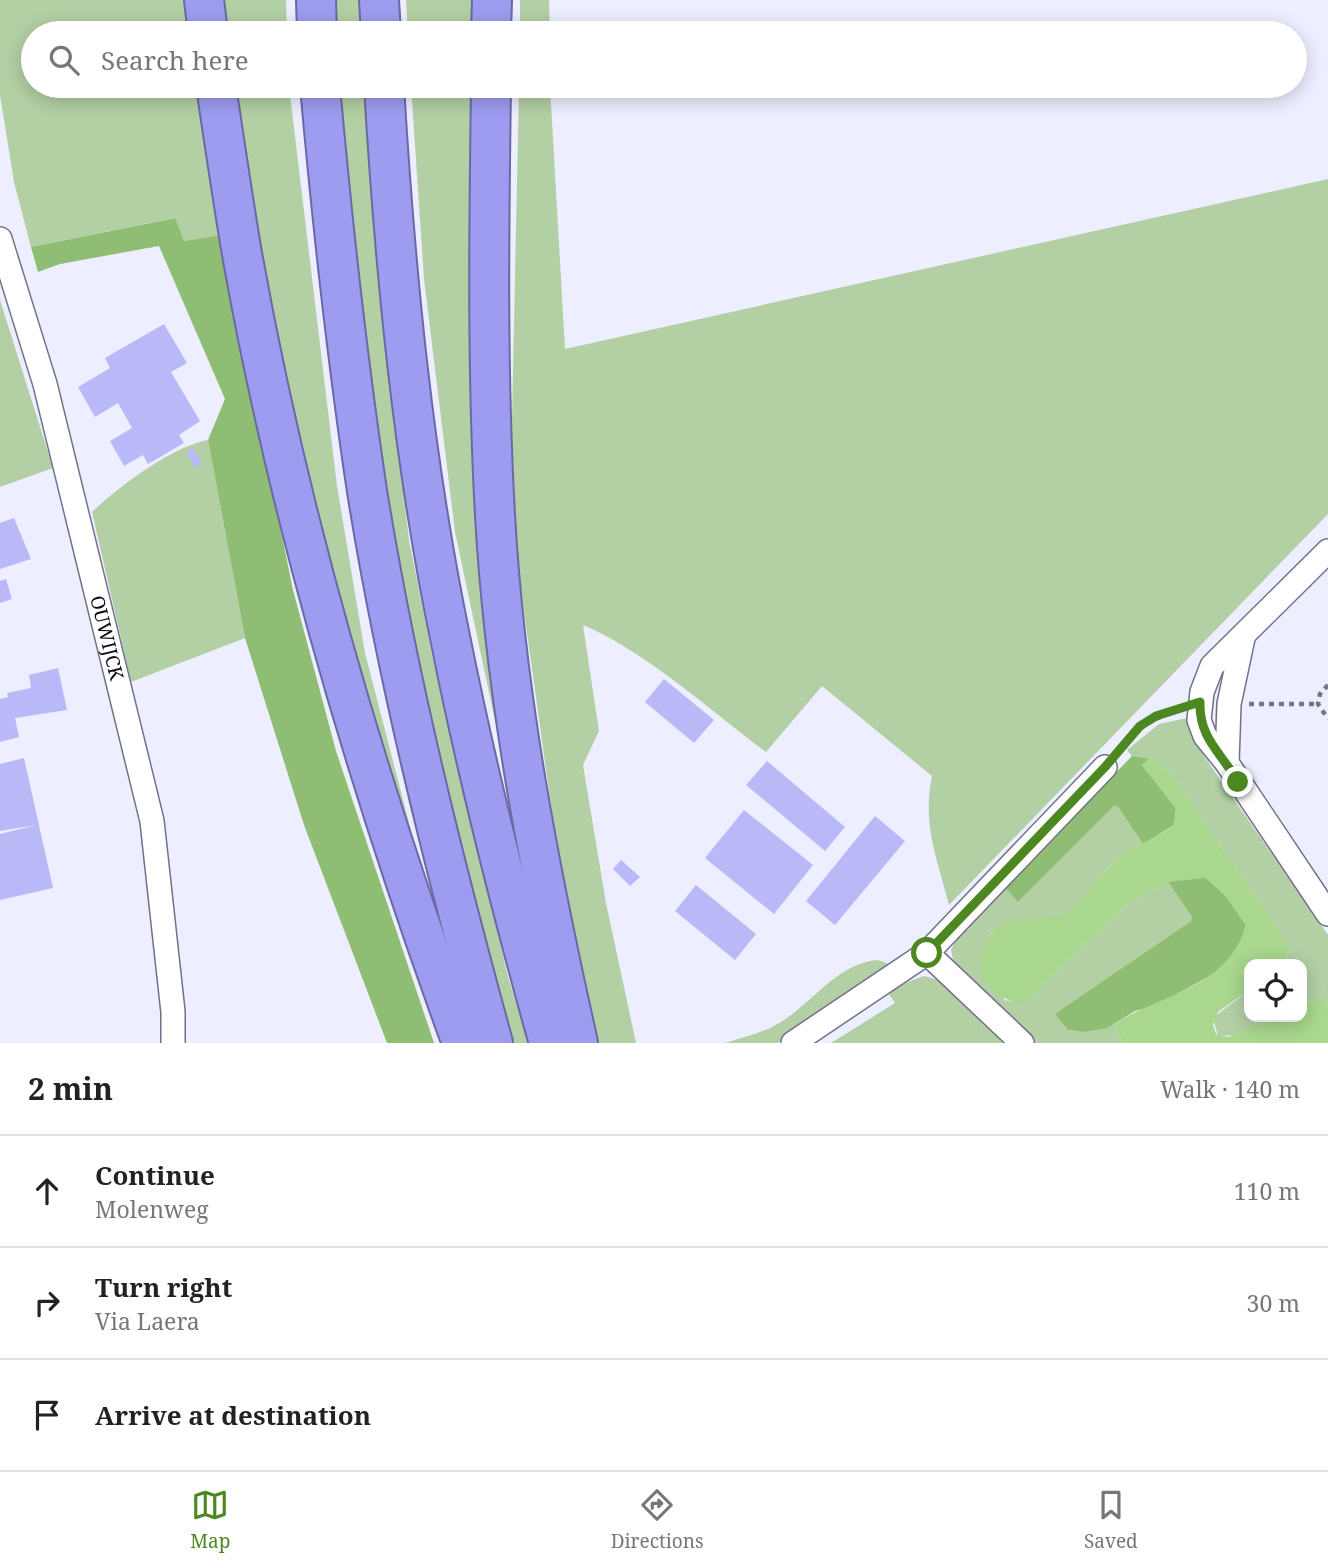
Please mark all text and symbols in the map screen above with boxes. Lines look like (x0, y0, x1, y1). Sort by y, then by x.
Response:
search box (21, 21, 1307, 98)
icon: search (45, 41, 83, 79)
text: Search here (101, 42, 249, 78)
street label: OUWIJCK (84, 593, 130, 683)
route end (1222, 766, 1253, 797)
route start (911, 937, 942, 968)
map controls (1244, 959, 1307, 1022)
button: locate (1244, 959, 1307, 1022)
text: 2 min (28, 1068, 113, 1109)
text: Walk · 140 m (1160, 1073, 1300, 1105)
text: Continue (95, 1157, 215, 1193)
icon: ahead (28, 1172, 66, 1210)
text: 110 m (1234, 1175, 1300, 1207)
text: Molenweg (95, 1193, 209, 1225)
text: Turn right (95, 1269, 232, 1305)
icon: right (28, 1284, 66, 1322)
text: 30 m (1247, 1287, 1300, 1319)
text: Via Laera (95, 1305, 200, 1337)
icon: arrive (28, 1396, 66, 1434)
text: Arrive at destination (95, 1397, 371, 1433)
tab: Map (190, 1486, 230, 1554)
tab: Directions (611, 1486, 704, 1554)
tab: Saved (1084, 1486, 1138, 1554)

